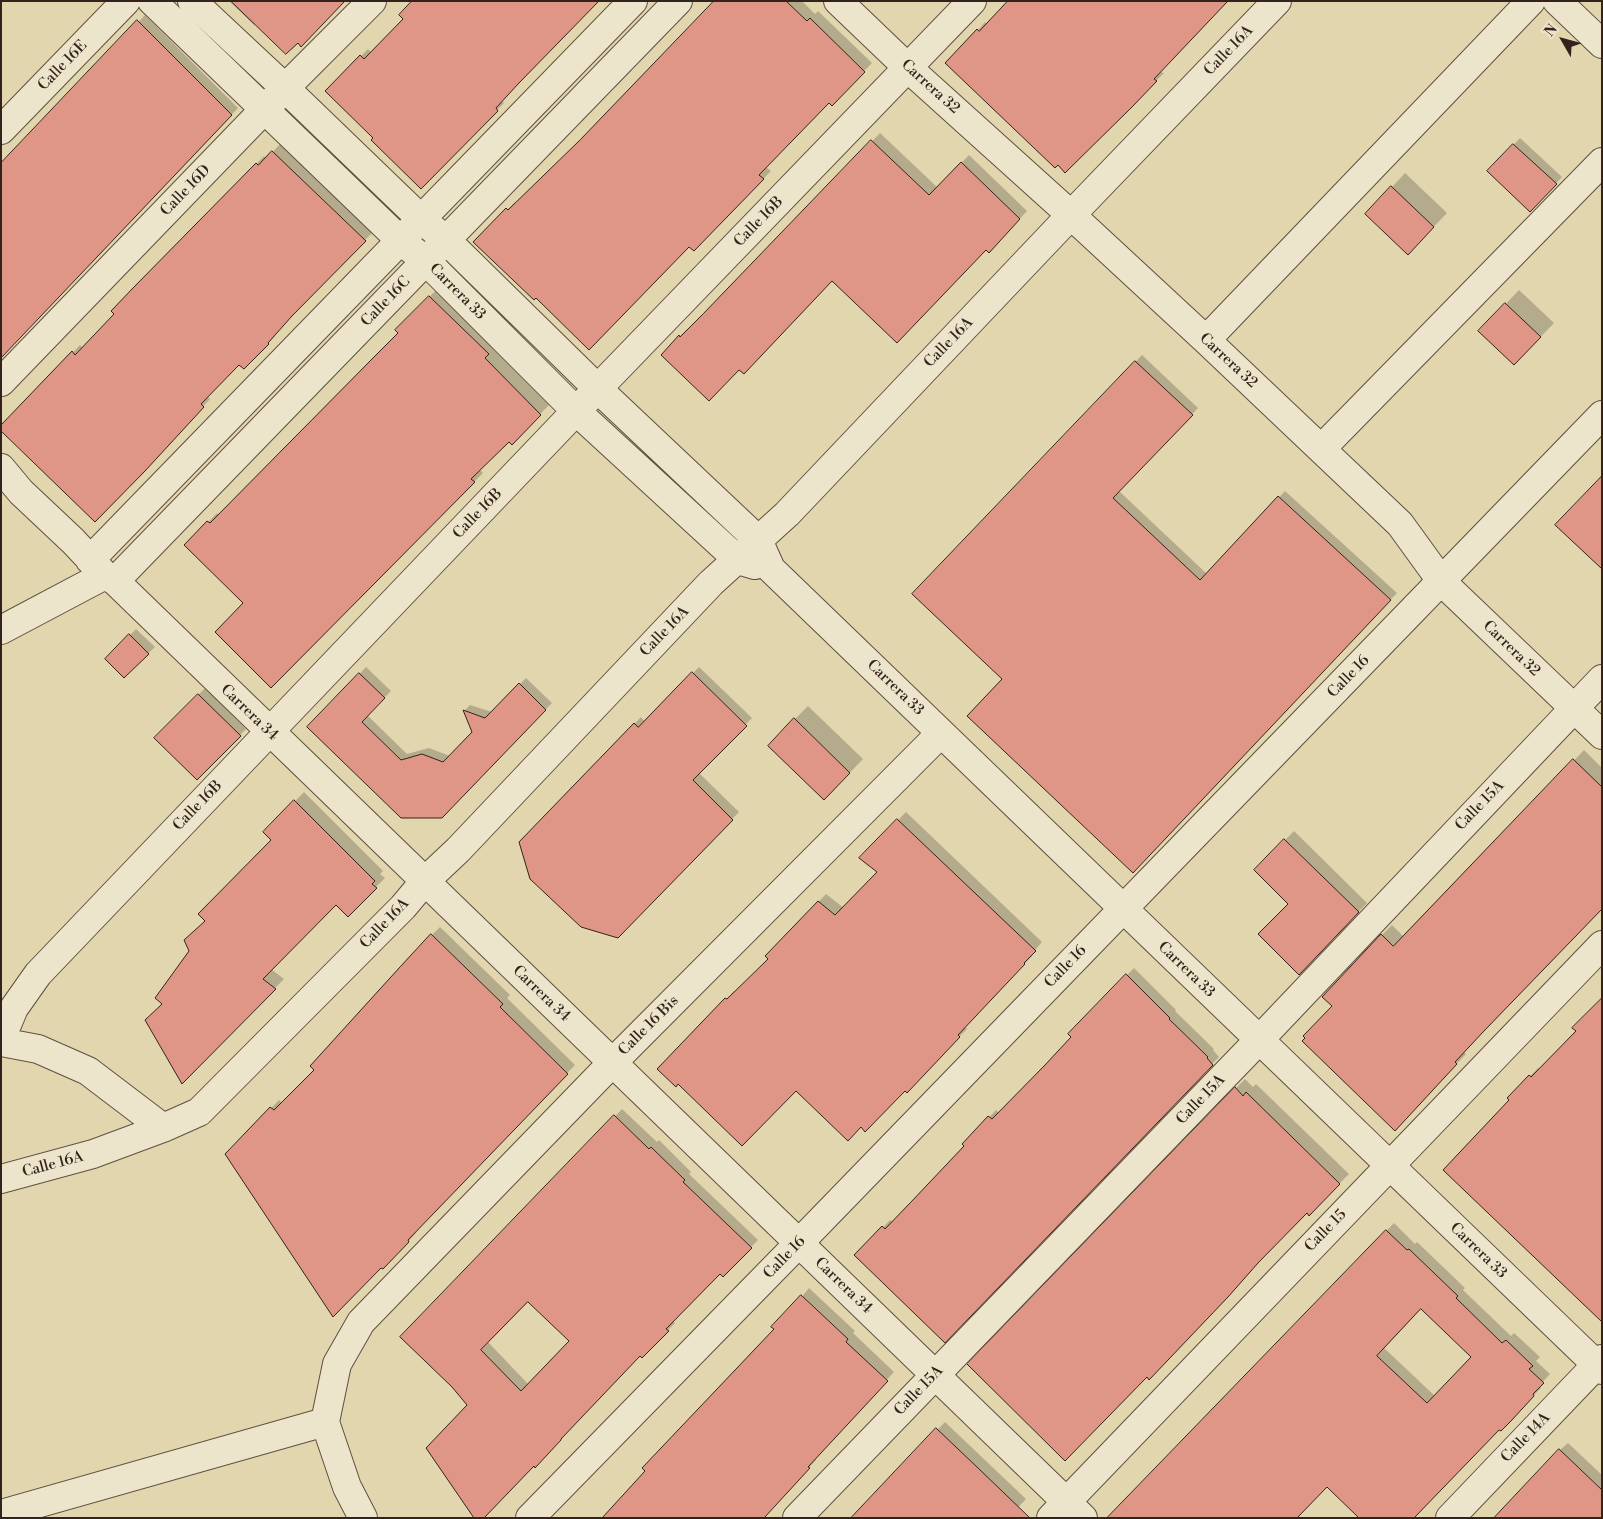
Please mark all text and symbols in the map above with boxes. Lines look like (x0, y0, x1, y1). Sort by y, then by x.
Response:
north arrow (1538, 15, 1588, 65)
text: N (1541, 21, 1562, 41)
street label: Calle 16A (1201, 22, 1257, 80)
street label: Calle 16E (35, 37, 91, 95)
street label: Carrera 32 (897, 56, 963, 118)
street label: Calle 16D (157, 162, 215, 220)
street label: Calle 16B (731, 193, 787, 251)
street label: Carrera 33 (425, 260, 489, 324)
street label: Calle 16C (358, 273, 414, 331)
street label: Calle 16A (921, 314, 977, 372)
street label: Carrera 32 (1195, 330, 1261, 392)
street label: Calle 16B (450, 485, 506, 543)
street label: Calle 16A (637, 603, 693, 661)
street label: Carrera 32 (1479, 617, 1543, 681)
street label: Calle 16 (1324, 652, 1374, 702)
street label: Carrera 33 (863, 656, 927, 720)
street label: Carrera 34 (216, 681, 282, 745)
street label: Calle 16B (170, 777, 226, 835)
street label: Calle 15A (1452, 777, 1508, 835)
street label: Calle 16A (357, 895, 413, 953)
street label: Carrera 33 (1154, 938, 1218, 1002)
street label: Calle 16 (1041, 942, 1091, 992)
street label: Carrera 34 (508, 962, 574, 1026)
street label: Calle 16 Bis (615, 992, 683, 1060)
street label: Calle 15A (1173, 1071, 1229, 1129)
street label: Calle 16A (20, 1148, 86, 1182)
street label: Calle 15 (1301, 1206, 1351, 1256)
street label: Carrera 33 (1446, 1219, 1510, 1283)
street label: Calle 16 (760, 1233, 810, 1283)
street label: Carrera 34 (810, 1254, 876, 1318)
street label: Calle 15A (891, 1362, 947, 1420)
street label: Calle 14A (1498, 1409, 1554, 1467)

